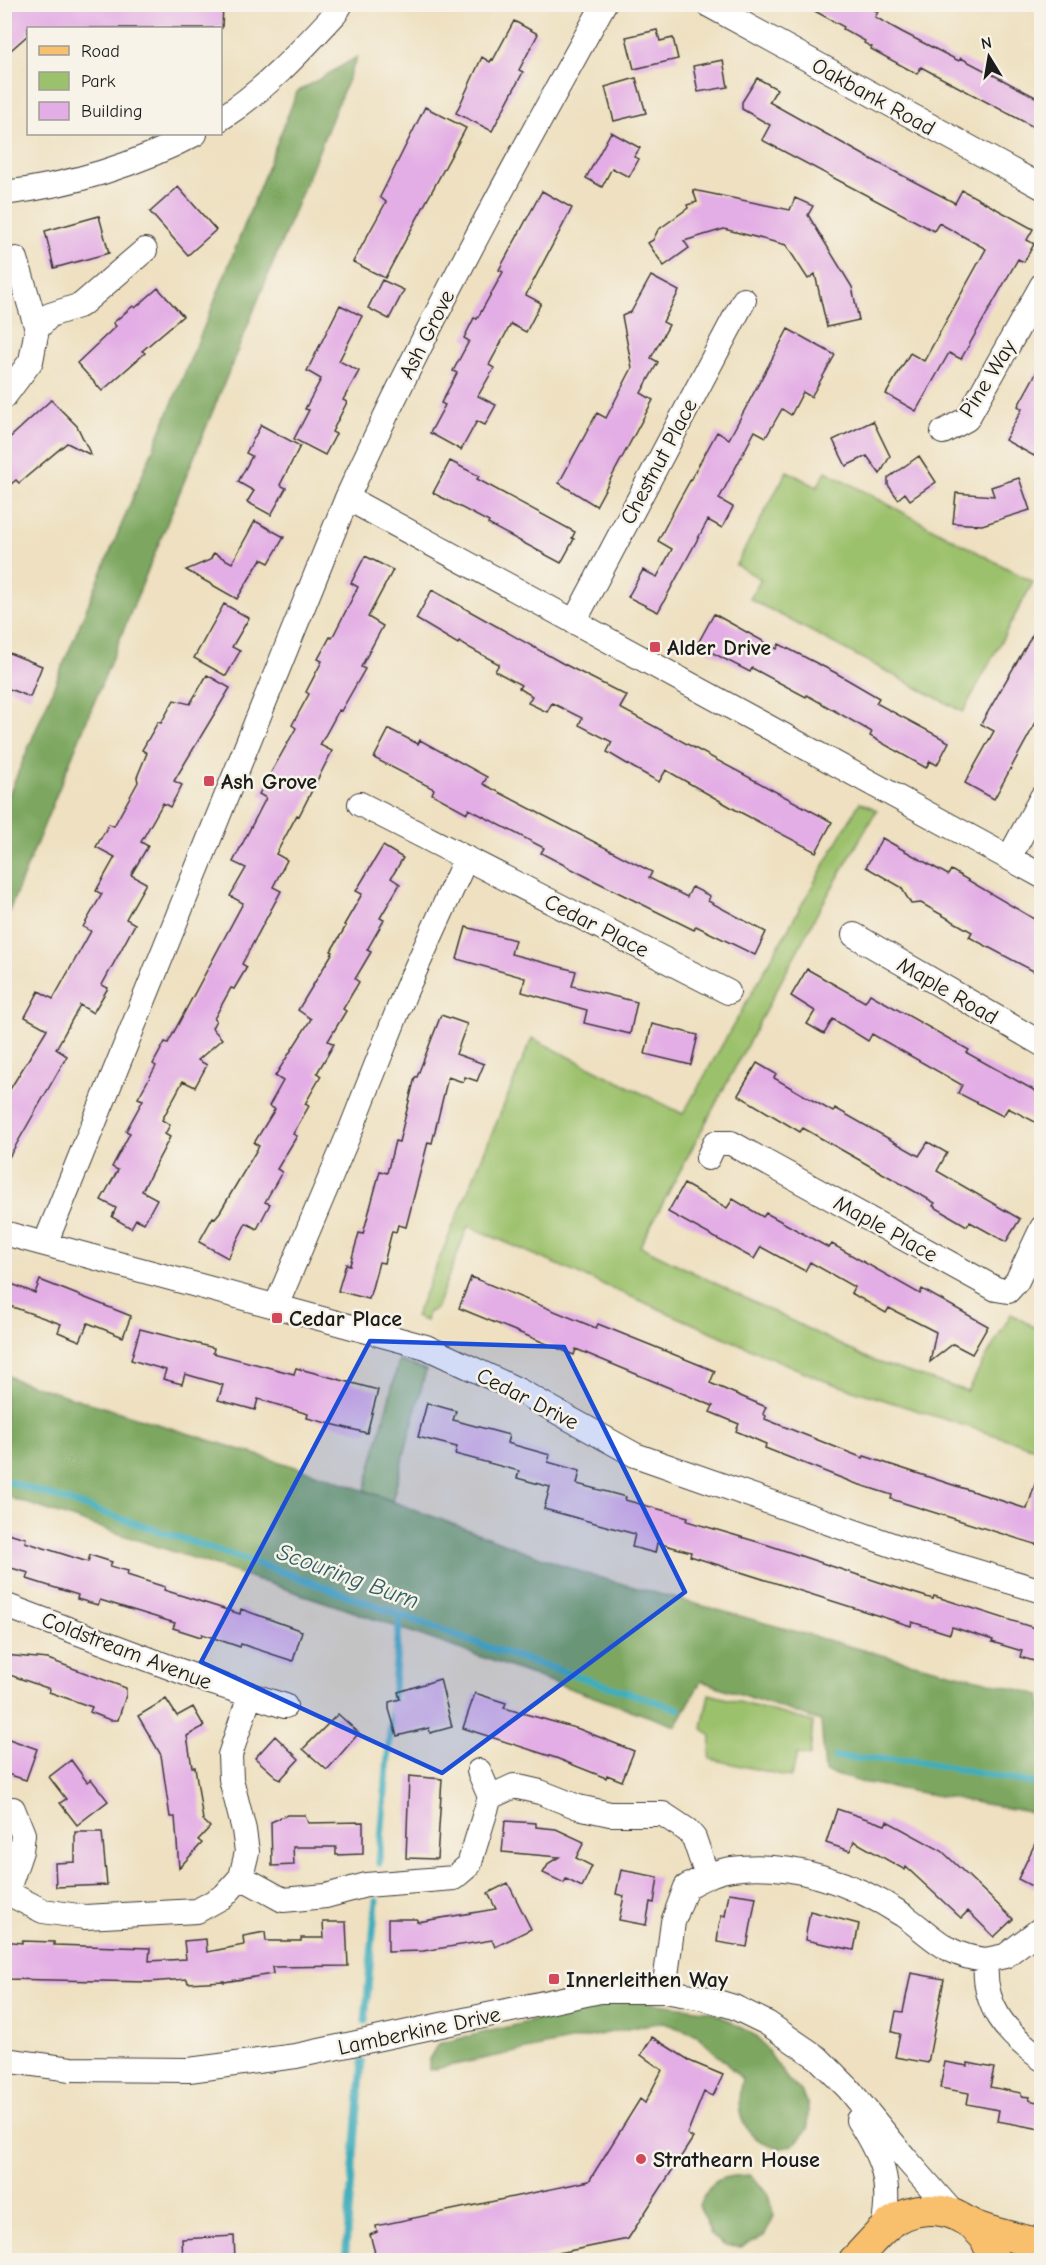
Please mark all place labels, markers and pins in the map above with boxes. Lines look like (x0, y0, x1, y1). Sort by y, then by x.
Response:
place label: Alder Drive (667, 635, 771, 661)
marker: Alder Drive (648, 640, 662, 654)
place label: Ash Grove (221, 769, 317, 795)
marker: Ash Grove (202, 774, 216, 788)
place label: Cedar Place (289, 1306, 402, 1332)
marker: Cedar Place (270, 1311, 284, 1325)
place label: Innerleithen Way (566, 1967, 729, 1993)
marker: Innerleithen Way (547, 1972, 561, 1986)
place label: Strathearn House (653, 2147, 820, 2173)
marker: Strathearn House (634, 2152, 648, 2166)

